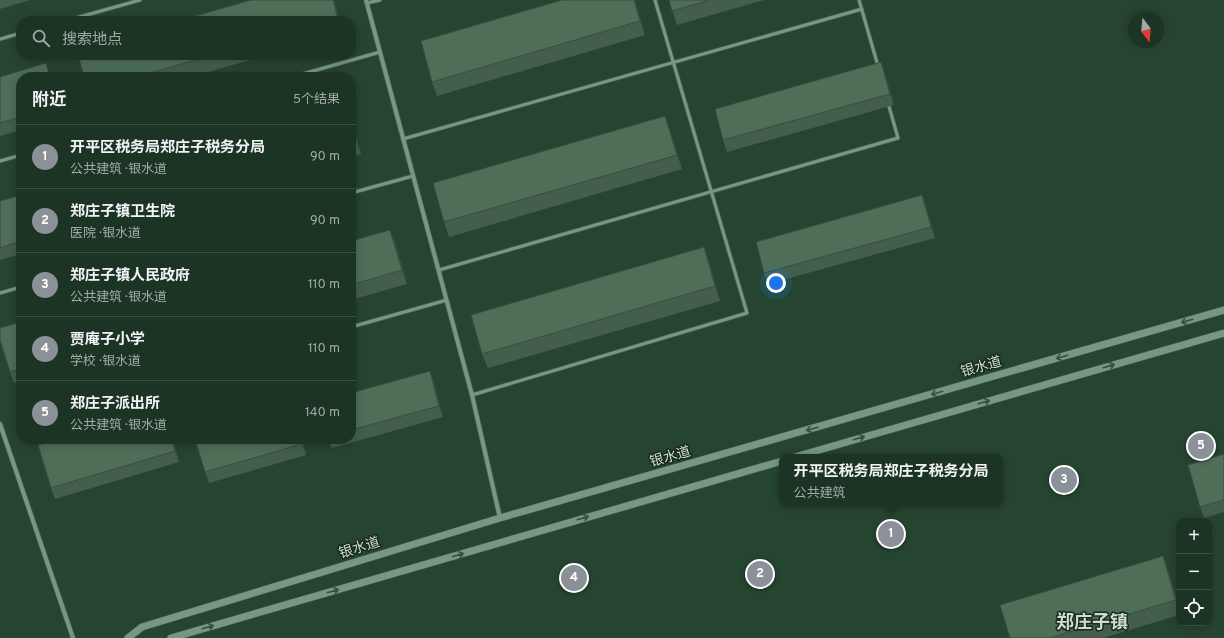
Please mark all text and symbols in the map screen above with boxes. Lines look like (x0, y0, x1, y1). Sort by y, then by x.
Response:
north arrow (1128, 12, 1164, 48)
search box (16, 16, 356, 60)
icon: search (30, 27, 52, 49)
text: 搜索地点 (62, 31, 122, 50)
text: 附近 (32, 90, 66, 112)
text: 5个结果 (293, 92, 340, 108)
text: 开平区税务局郑庄子税务分局 (70, 139, 265, 158)
text: 1 (42, 149, 48, 165)
text: 90 m (310, 149, 340, 165)
text: 公共建筑 · 银水道 (70, 162, 167, 178)
text: 郑庄子镇卫生院 (70, 203, 175, 222)
text: 2 (41, 213, 49, 229)
text: 90 m (310, 213, 340, 229)
text: 医院 · 银水道 (70, 226, 141, 242)
text: 郑庄子镇人民政府 (70, 267, 190, 286)
your location (766, 273, 786, 293)
text: 3 (41, 277, 49, 293)
text: 110 m (308, 277, 340, 293)
text: 公共建筑 · 银水道 (70, 290, 167, 306)
one-way arrow (1180, 318, 1193, 325)
text: 贾庵子小学 (70, 331, 145, 350)
text: 4 (41, 341, 49, 357)
text: 110 m (308, 341, 340, 357)
street label: 银水道 (959, 353, 1004, 381)
text: 学校 · 银水道 (70, 354, 141, 370)
one-way arrow (1055, 354, 1068, 361)
one-way arrow (1102, 362, 1115, 369)
one-way arrow (930, 390, 943, 397)
text: 郑庄子派出所 (70, 395, 160, 414)
one-way arrow (977, 398, 990, 405)
text: 5 (41, 405, 49, 421)
text: 140 m (305, 405, 340, 421)
text: 公共建筑 · 银水道 (70, 418, 167, 434)
one-way arrow (805, 426, 818, 433)
pin: 5 (1188, 431, 1214, 461)
one-way arrow (853, 434, 866, 441)
street label: 银水道 (648, 443, 693, 471)
popup (779, 454, 1003, 506)
text: 开平区税务局郑庄子税务分局 (793, 463, 989, 482)
pin: 3 (1051, 465, 1077, 495)
text: 公共建筑 (793, 486, 846, 502)
one-way arrow (576, 514, 589, 522)
map controls (1176, 518, 1212, 626)
button: + (1176, 518, 1212, 554)
pin: 1 (878, 519, 904, 549)
street label: 银水道 (337, 534, 382, 563)
one-way arrow (451, 551, 464, 558)
button: − (1176, 554, 1212, 590)
pin: 2 (747, 559, 773, 589)
pin: 4 (561, 563, 587, 593)
one-way arrow (326, 587, 339, 594)
button: locate (1176, 590, 1212, 626)
district label: 郑庄子镇 (1056, 612, 1128, 635)
one-way arrow (202, 623, 215, 630)

